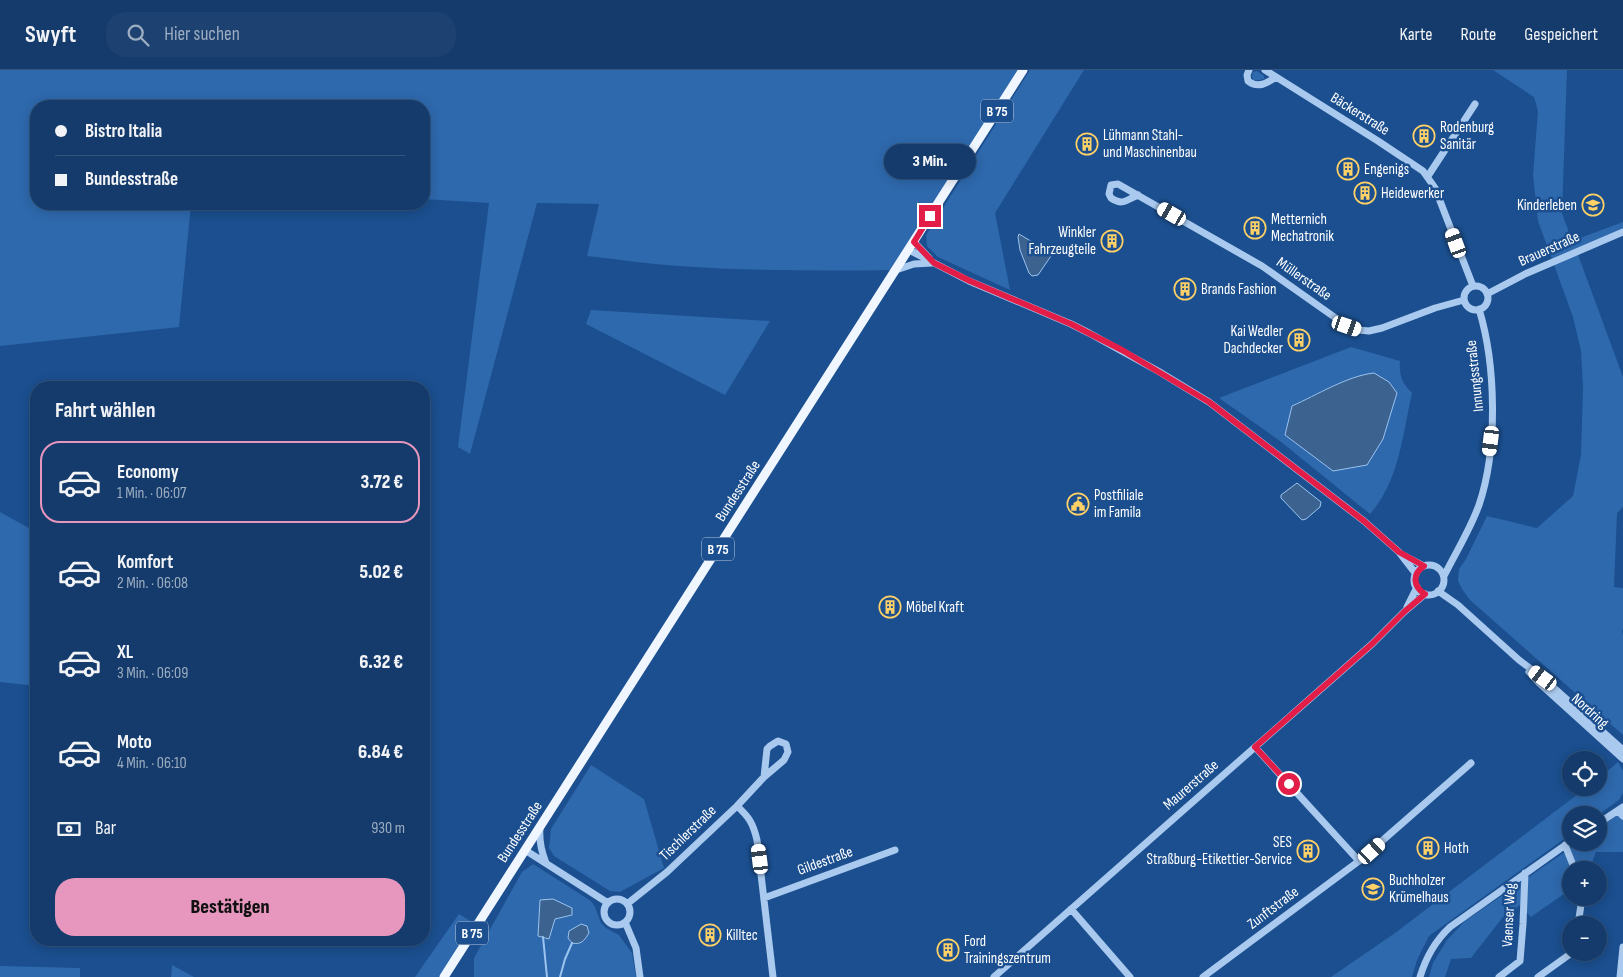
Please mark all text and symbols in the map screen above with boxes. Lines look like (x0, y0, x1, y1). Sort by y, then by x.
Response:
search box (106, 12, 456, 57)
text: Swyft (25, 20, 76, 49)
icon: search (124, 21, 152, 49)
text: Hier suchen (164, 23, 240, 46)
text: Karte (1400, 24, 1433, 45)
text: Route (1461, 24, 1496, 45)
text: Gespeichert (1524, 24, 1598, 45)
street label: Bäckerstraße (1327, 88, 1393, 140)
road number: B 75 (981, 99, 1013, 122)
place label: Rodenburg Sanitär (1440, 118, 1494, 154)
text: Bistro Italia (85, 120, 162, 143)
building icon: Rodenburg Sanitär (1412, 124, 1436, 148)
place label: Lühmann Stahl- und Maschinenbau (1103, 126, 1197, 162)
building icon: Lühmann Stahl- und Maschinenbau (1075, 132, 1099, 156)
callout: 3 Min. (884, 144, 976, 178)
text: 3 Min. (913, 152, 947, 171)
building icon: Engenigs (1336, 157, 1360, 181)
place label: Engenigs (1364, 160, 1409, 179)
text: Bundesstraße (85, 168, 178, 191)
building icon: Heidewerker (1353, 181, 1377, 205)
place label: Heidewerker (1381, 184, 1445, 203)
school or university icon: Kinderleben (1581, 193, 1605, 217)
place label: Kinderleben (1517, 196, 1577, 215)
car (1155, 200, 1188, 228)
route end (919, 205, 941, 227)
place label: Metternich Mechatronik (1271, 210, 1334, 246)
building icon: Metternich Mechatronik (1243, 216, 1267, 240)
place label: Winkler Fahrzeugteile (1029, 223, 1097, 259)
car (1443, 226, 1468, 260)
street label: Brauerstraße (1515, 227, 1583, 271)
building icon: Winkler Fahrzeugteile (1100, 229, 1124, 253)
street label: Müllerstraße (1273, 253, 1335, 305)
building icon: Brands Fashion (1173, 277, 1197, 301)
place label: Brands Fashion (1201, 280, 1276, 299)
car (1330, 314, 1363, 338)
place label: Kai Wedler Dachdecker (1223, 322, 1284, 358)
building icon: Kai Wedler Dachdecker (1287, 328, 1311, 352)
street label: Innungsstraße (1462, 339, 1488, 413)
text: Fahrt wählen (55, 397, 156, 424)
car (1481, 425, 1500, 457)
street label: Bundesstraße (711, 457, 765, 525)
icon: car (57, 460, 102, 505)
text: Economy (117, 461, 179, 484)
text: 3.72 € (361, 471, 403, 494)
text: 1 Min. · 06:07 (117, 484, 186, 503)
place label: Postfiliale im Famila (1094, 486, 1144, 522)
public building icon: Postfiliale im Famila (1066, 492, 1090, 516)
road number: B 75 (702, 538, 734, 560)
icon: car (57, 550, 102, 595)
text: Komfort (117, 551, 173, 574)
text: 5.02 € (359, 561, 403, 584)
text: 2 Min. · 06:08 (117, 574, 188, 593)
building icon: Möbel Kraft (878, 595, 902, 619)
place label: Möbel Kraft (906, 598, 964, 617)
icon: car (57, 640, 102, 685)
text: XL (117, 641, 133, 664)
text: 6.32 € (359, 651, 403, 674)
car (1526, 663, 1559, 693)
text: 3 Min. · 06:09 (117, 664, 188, 683)
street label: Nordring (1567, 689, 1613, 733)
icon: car (57, 730, 102, 775)
text: Moto (117, 731, 152, 754)
text: 6.84 € (358, 741, 403, 764)
map controls (1562, 751, 1607, 961)
button: locate (1562, 751, 1607, 796)
text: 4 Min. · 06:10 (117, 754, 187, 773)
street label: Maurerstraße (1159, 756, 1223, 814)
route start (1278, 773, 1300, 795)
street label: Bundesstraße (493, 798, 547, 866)
street label: Tischlerstraße (656, 801, 720, 865)
button: layers (1562, 806, 1607, 851)
icon: cash (55, 815, 83, 843)
text: Bar (95, 817, 116, 840)
text: 930 m (371, 819, 405, 838)
place label: SES Straßburg-Etikettier-Service (1147, 833, 1292, 869)
car (1355, 835, 1388, 867)
building icon: Hoth (1416, 836, 1440, 860)
building icon: SES Straßburg-Etikettier-Service (1296, 839, 1320, 863)
place label: Hoth (1444, 839, 1469, 858)
street label: Gildestraße (795, 842, 855, 880)
car (750, 843, 769, 875)
button: + (1562, 861, 1607, 906)
place label: Buchholzer Krümelhaus (1389, 871, 1449, 907)
school or university icon: Buchholzer Krümelhaus (1361, 877, 1385, 901)
button: Bestätigen (55, 878, 405, 936)
street label: Zunftstraße (1243, 882, 1303, 934)
street label: Vaenser Weg (1498, 882, 1520, 948)
button: − (1562, 916, 1607, 961)
road number: B 75 (456, 921, 488, 944)
building icon: Killtec (698, 923, 722, 947)
place label: Killtec (726, 926, 758, 945)
place label: Ford Trainingszentrum (964, 932, 1051, 968)
building icon: Ford Trainingszentrum (936, 938, 960, 962)

